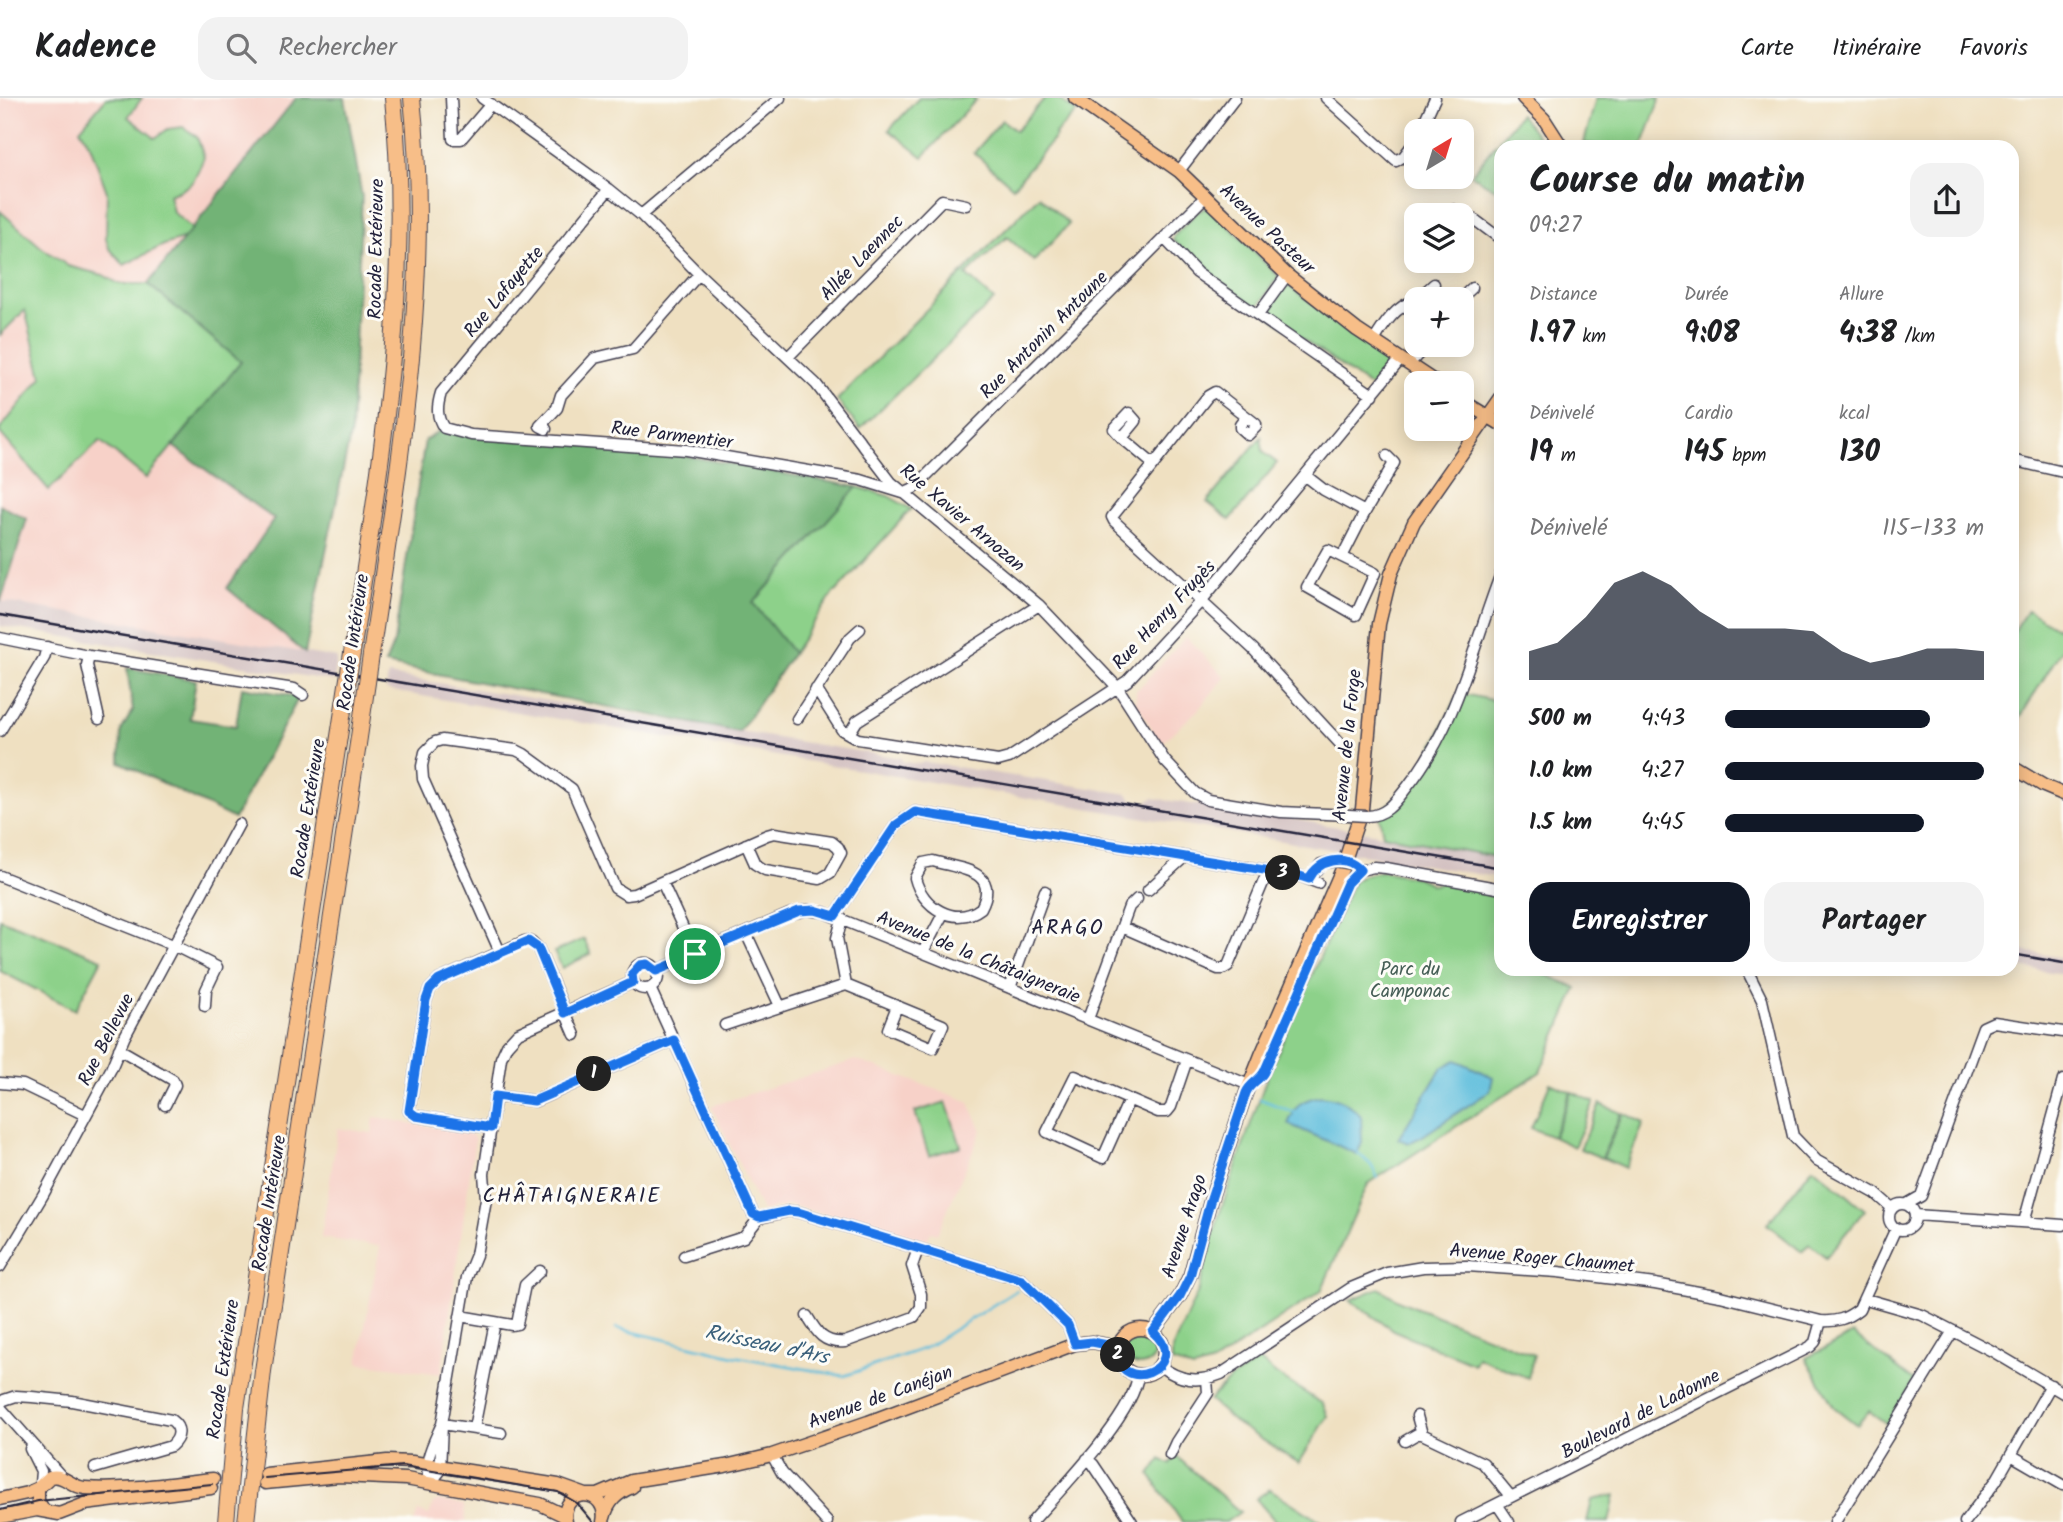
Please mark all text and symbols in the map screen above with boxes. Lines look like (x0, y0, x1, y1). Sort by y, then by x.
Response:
search box (198, 17, 688, 80)
text: Kadence (35, 22, 156, 75)
text: Rechercher (278, 27, 397, 69)
icon: search (222, 29, 260, 67)
text: Carte (1740, 29, 1794, 68)
text: Itinéraire (1832, 29, 1921, 68)
text: Favoris (1959, 29, 2028, 68)
north arrow (1404, 119, 1474, 189)
map controls (1404, 119, 1474, 441)
text: Course du matin (1529, 152, 1805, 212)
button: share (1910, 163, 1984, 237)
street label: Avenue Pasteur (1212, 177, 1323, 283)
street label: Rocade Extérieure (361, 178, 393, 320)
button: layers (1404, 203, 1474, 273)
street label: Allée Laennec (813, 208, 912, 309)
text: 09:27 (1529, 208, 1581, 244)
street label: Rue Lafayette (457, 239, 552, 345)
street label: Rue Antonin Antoune (973, 264, 1116, 407)
text: Distance (1529, 280, 1597, 310)
text: Durée (1684, 280, 1729, 310)
text: Allure (1839, 280, 1884, 310)
button: + (1404, 287, 1474, 357)
text: 1.97 (1529, 310, 1575, 358)
text: 9:08 (1684, 310, 1740, 358)
text: 4:38 (1839, 310, 1897, 358)
text: km (1575, 322, 1606, 352)
text: /km (1897, 322, 1935, 352)
button: − (1404, 371, 1474, 441)
text: Dénivelé (1529, 399, 1594, 429)
text: Cardio (1684, 399, 1733, 429)
text: kcal (1839, 399, 1870, 429)
street label: Rue Parmentier (609, 414, 736, 459)
text: 19 (1529, 429, 1553, 477)
text: 145 (1684, 429, 1725, 477)
text: 130 (1839, 429, 1880, 477)
text: m (1553, 441, 1576, 471)
text: bpm (1725, 441, 1766, 471)
street label: Rue Xavier Arnozan (892, 457, 1031, 580)
text: Dénivelé (1529, 511, 1607, 547)
text: 115–133 m (1882, 511, 1984, 547)
street label: Rue Henry Frugès (1105, 553, 1224, 677)
street label: Rocade Intérieure (330, 572, 378, 713)
street label: Avenue de la Forge (1325, 667, 1371, 823)
text: 500 m (1529, 701, 1592, 737)
text: 4:43 (1641, 701, 1685, 737)
street label: Rocade Extérieure (283, 736, 335, 880)
text: 1.0 km (1529, 753, 1592, 789)
text: 4:27 (1641, 753, 1683, 789)
text: 1.5 km (1529, 805, 1592, 841)
text: 4:45 (1641, 805, 1684, 841)
pin: 3 (1266, 856, 1300, 890)
text: 3 (1277, 857, 1288, 887)
button: Enregistrer (1529, 882, 1750, 962)
button: Partager (1764, 882, 1984, 962)
street label: Avenue de la Châtaigneraie (872, 903, 1085, 1013)
district label: ARAGO (1031, 912, 1105, 945)
pin (665, 924, 725, 984)
icon: arrive (676, 935, 714, 973)
park label: Parc du Camponac (1370, 955, 1450, 1007)
street label: Rue Bellevue (71, 988, 143, 1092)
pin: 1 (576, 1056, 612, 1091)
text: 1 (591, 1058, 596, 1088)
street label: Rocade Intérieure (244, 1133, 296, 1274)
street label: Avenue Arago (1154, 1171, 1216, 1283)
district label: CHÂTAIGNERAIE (482, 1180, 662, 1213)
street label: Avenue Roger Chaumet (1448, 1236, 1636, 1282)
street label: Rocade Extérieure (199, 1297, 249, 1441)
water label: Ruisseau d'Ars (702, 1316, 833, 1375)
pin: 2 (1100, 1338, 1136, 1372)
text: 2 (1112, 1339, 1123, 1369)
street label: Avenue de Canéjan (804, 1358, 957, 1438)
street label: Boulevard de Ladonne (1556, 1361, 1726, 1468)

